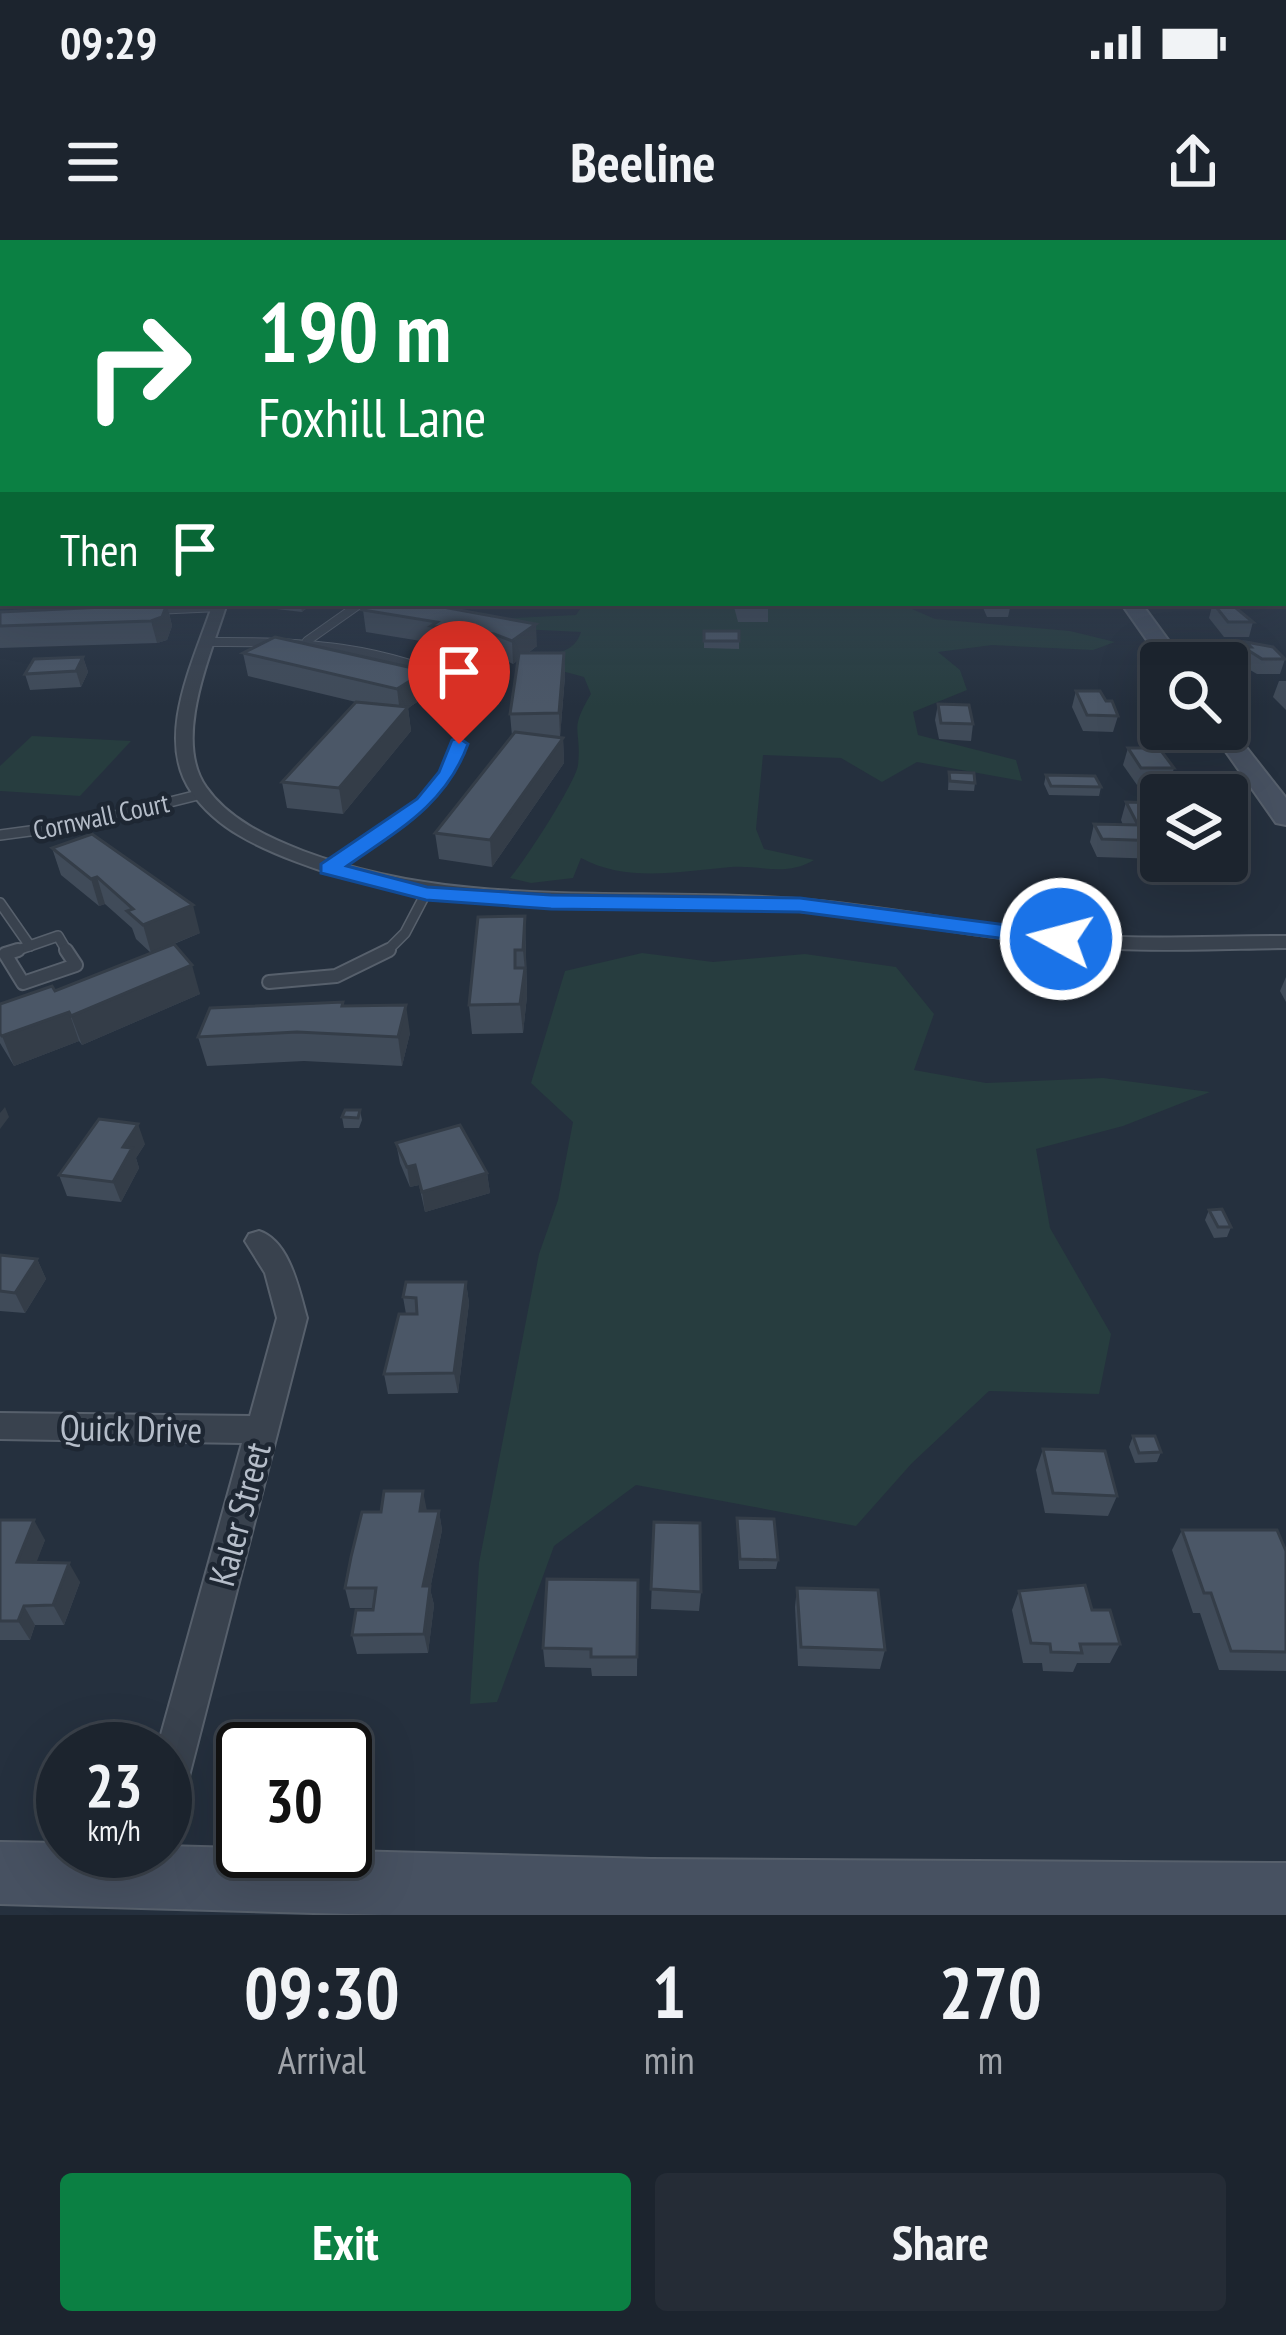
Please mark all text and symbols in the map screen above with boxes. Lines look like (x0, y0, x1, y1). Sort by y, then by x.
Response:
text: 09:29 (60, 13, 157, 71)
text: Beeline (570, 127, 716, 197)
icon: menu (60, 129, 126, 195)
icon: share (1160, 129, 1226, 195)
text: 190 m (258, 276, 451, 385)
icon: right (60, 288, 216, 444)
text: Foxhill Lane (258, 382, 486, 452)
icon: arrive (162, 516, 228, 582)
text: Then (60, 520, 138, 578)
pin (408, 621, 510, 744)
icon: arrive (426, 639, 492, 705)
map controls (1140, 642, 1248, 882)
button: search (1140, 642, 1248, 750)
button: layers (1140, 774, 1248, 882)
street label: Cornwall Court (30, 785, 173, 847)
position arrow (998, 876, 1124, 1002)
street label: Quick Drive (60, 1403, 202, 1453)
street label: Kaler Street (197, 1437, 281, 1591)
speed limit sign: 30 (216, 1722, 372, 1878)
text: 23 (85, 1746, 143, 1824)
text: km/h (87, 1810, 141, 1849)
text: 09:30 (244, 1945, 400, 2038)
text: 1 (652, 1945, 686, 2038)
text: 270 (939, 1945, 1042, 2038)
text: Arrival (278, 2034, 366, 2085)
text: min (644, 2034, 695, 2085)
text: m (978, 2034, 1003, 2085)
button: Exit (60, 2173, 631, 2311)
button: Share (655, 2173, 1226, 2311)

